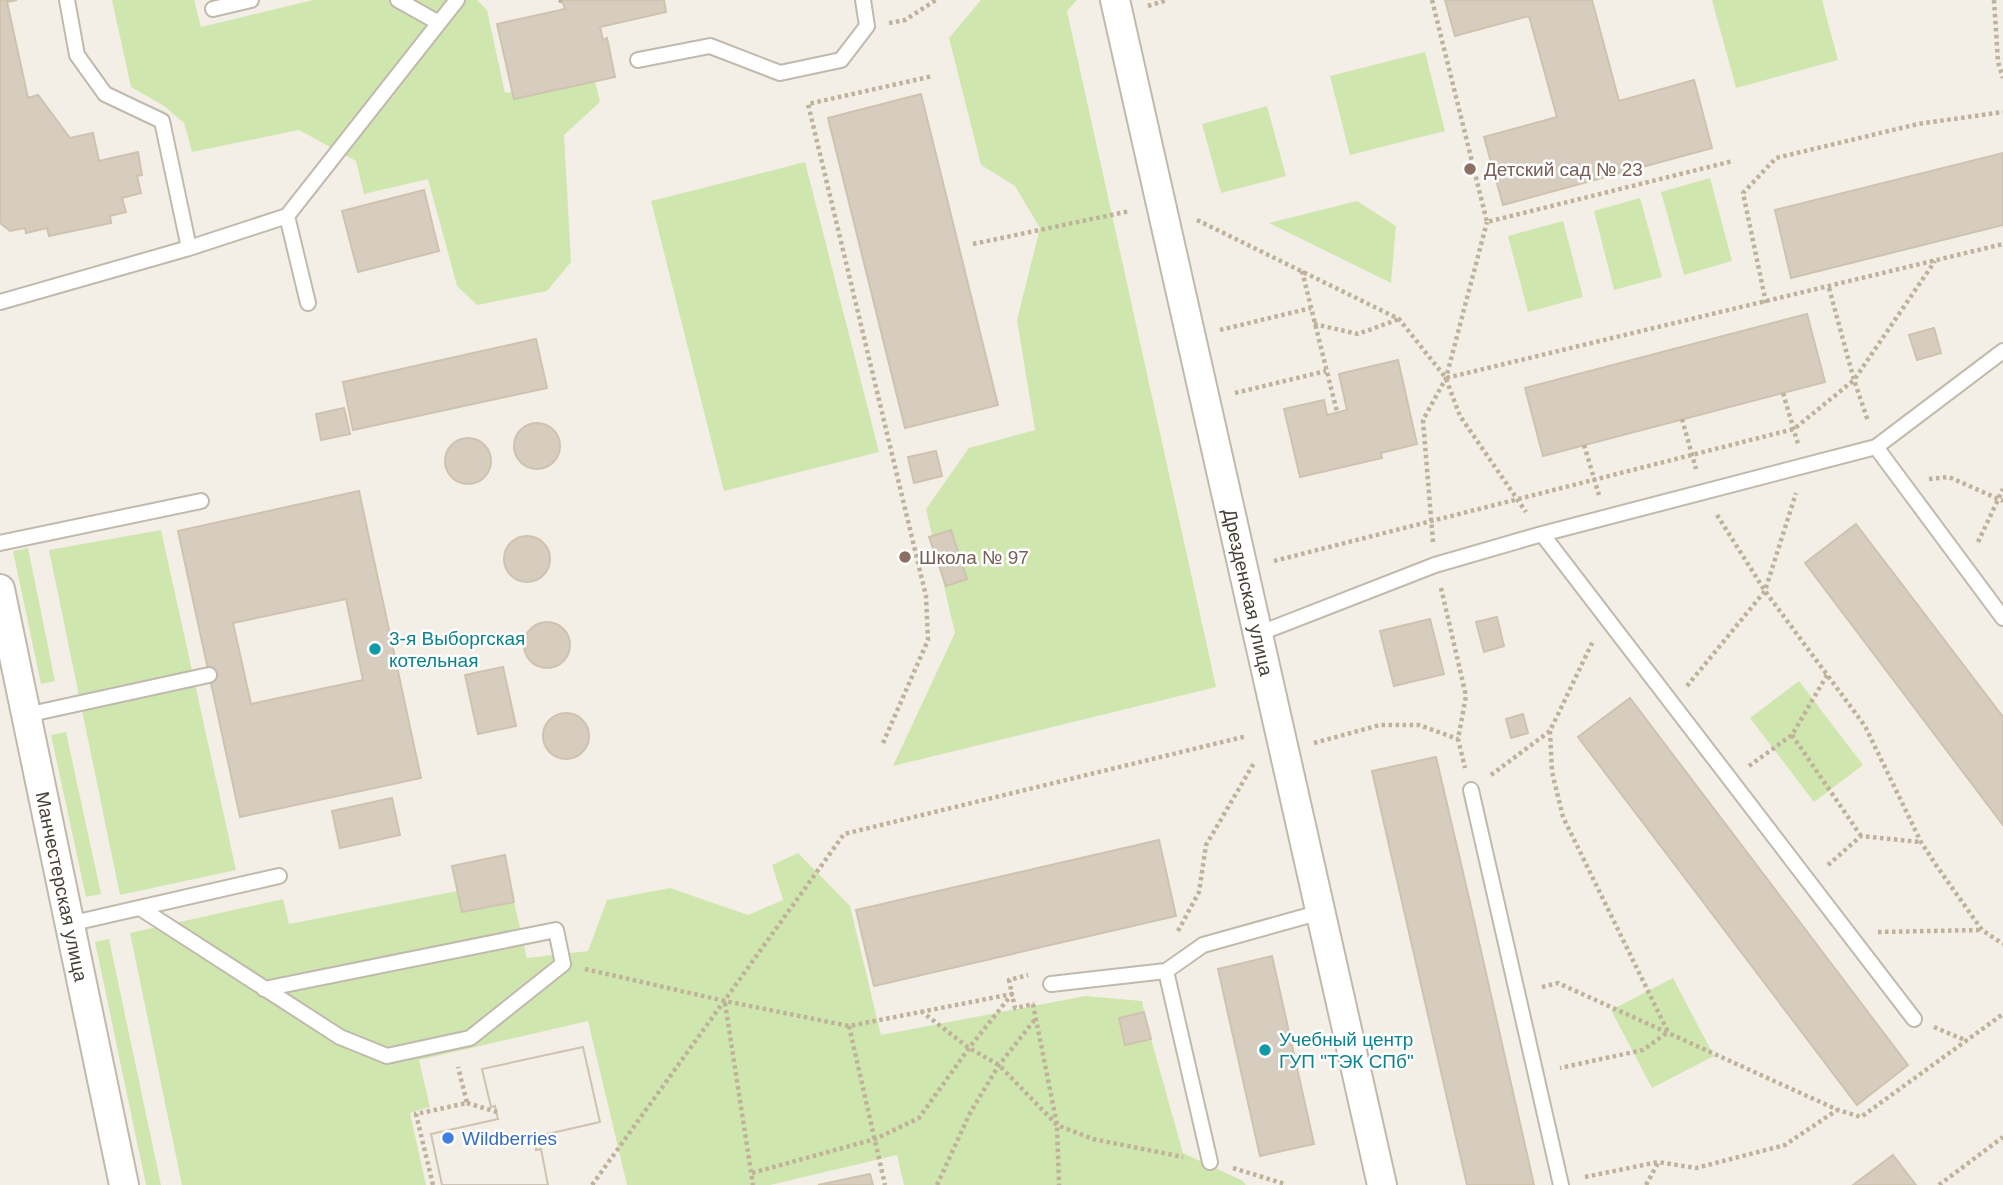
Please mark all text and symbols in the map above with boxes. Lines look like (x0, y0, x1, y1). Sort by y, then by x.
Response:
place label: Детский сад № 23 (1484, 159, 1643, 180)
marker: Детский сад № 23 (1462, 161, 1478, 177)
street label: Дрезденская улица (1219, 507, 1277, 678)
place label: Школа № 97 (919, 547, 1029, 568)
marker: Школа № 97 (897, 549, 913, 565)
place label: 3-я Выборгская котельная (389, 628, 525, 671)
marker: 3-я Выборгская котельная (367, 641, 383, 657)
street label: Манчестерская улица (31, 790, 91, 984)
place label: Учебный центр ГУП "ТЭК СПб" (1279, 1029, 1414, 1072)
marker: Учебный центр ГУП "ТЭК СПб" (1257, 1042, 1273, 1058)
place label: Wildberries (462, 1128, 557, 1149)
marker: Wildberries (440, 1130, 456, 1146)

